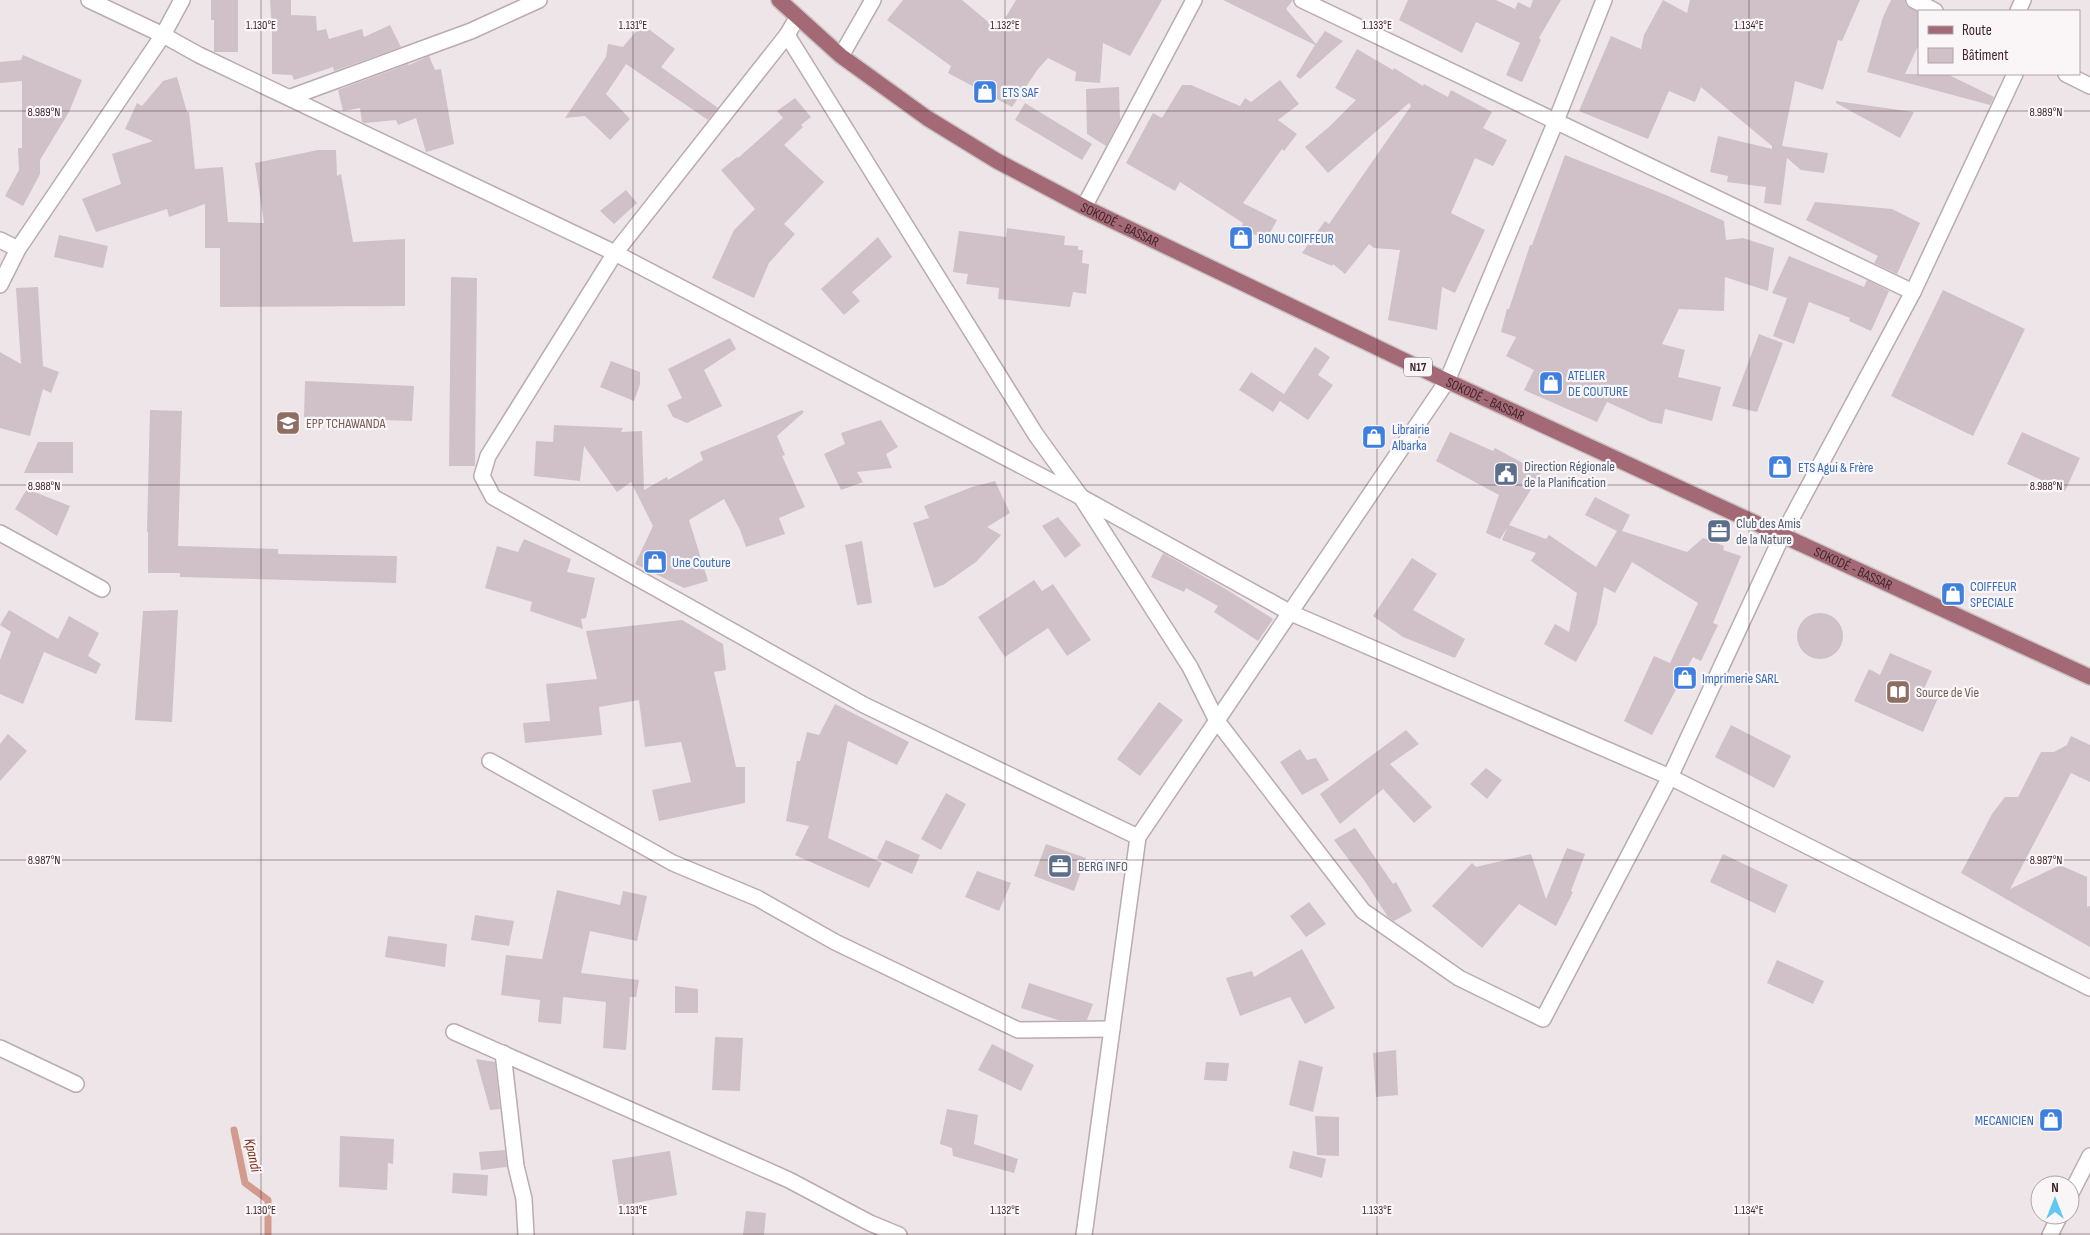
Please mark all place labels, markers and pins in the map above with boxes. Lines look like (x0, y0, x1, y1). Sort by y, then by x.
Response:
shop icon: ETS SAF (972, 79, 998, 105)
place label: ETS SAF (1002, 84, 1040, 101)
shop icon: BONU COIFFEUR (1228, 225, 1254, 251)
place label: BONU COIFFEUR (1258, 230, 1335, 247)
place label: ATELIER DE COUTURE (1567, 367, 1629, 400)
shop icon: ATELIER DE COUTURE (1538, 370, 1564, 396)
school or university icon: EPP TCHAWANDA (275, 410, 301, 436)
place label: EPP TCHAWANDA (306, 415, 386, 432)
place label: Librairie Albarka (1391, 421, 1430, 454)
shop icon: Librairie Albarka (1361, 424, 1387, 450)
shop icon: ETS Agui & Frère (1767, 454, 1793, 480)
place label: Direction Régionale de la Planification (1524, 458, 1615, 491)
place label: ETS Agui & Frère (1798, 459, 1873, 476)
public building icon: Direction Régionale de la Planification (1493, 461, 1519, 487)
place label: Club des Amis de la Nature (1736, 515, 1801, 548)
office icon: Club des Amis de la Nature (1706, 518, 1732, 544)
shop icon: Une Couture (642, 549, 668, 575)
place label: Une Couture (672, 554, 731, 571)
place label: COIFFEUR SPECIALE (1970, 578, 2017, 611)
shop icon: COIFFEUR SPECIALE (1940, 581, 1966, 607)
shop icon: Imprimerie SARL (1672, 665, 1698, 691)
place label: Imprimerie SARL (1702, 670, 1779, 687)
library icon: Source de Vie (1885, 679, 1911, 705)
place label: Source de Vie (1916, 684, 1979, 701)
office icon: BERG INFO (1047, 853, 1073, 879)
place label: BERG INFO (1078, 858, 1128, 875)
shop icon: MECANICIEN (2038, 1107, 2064, 1133)
place label: MECANICIEN (1975, 1112, 2034, 1129)

